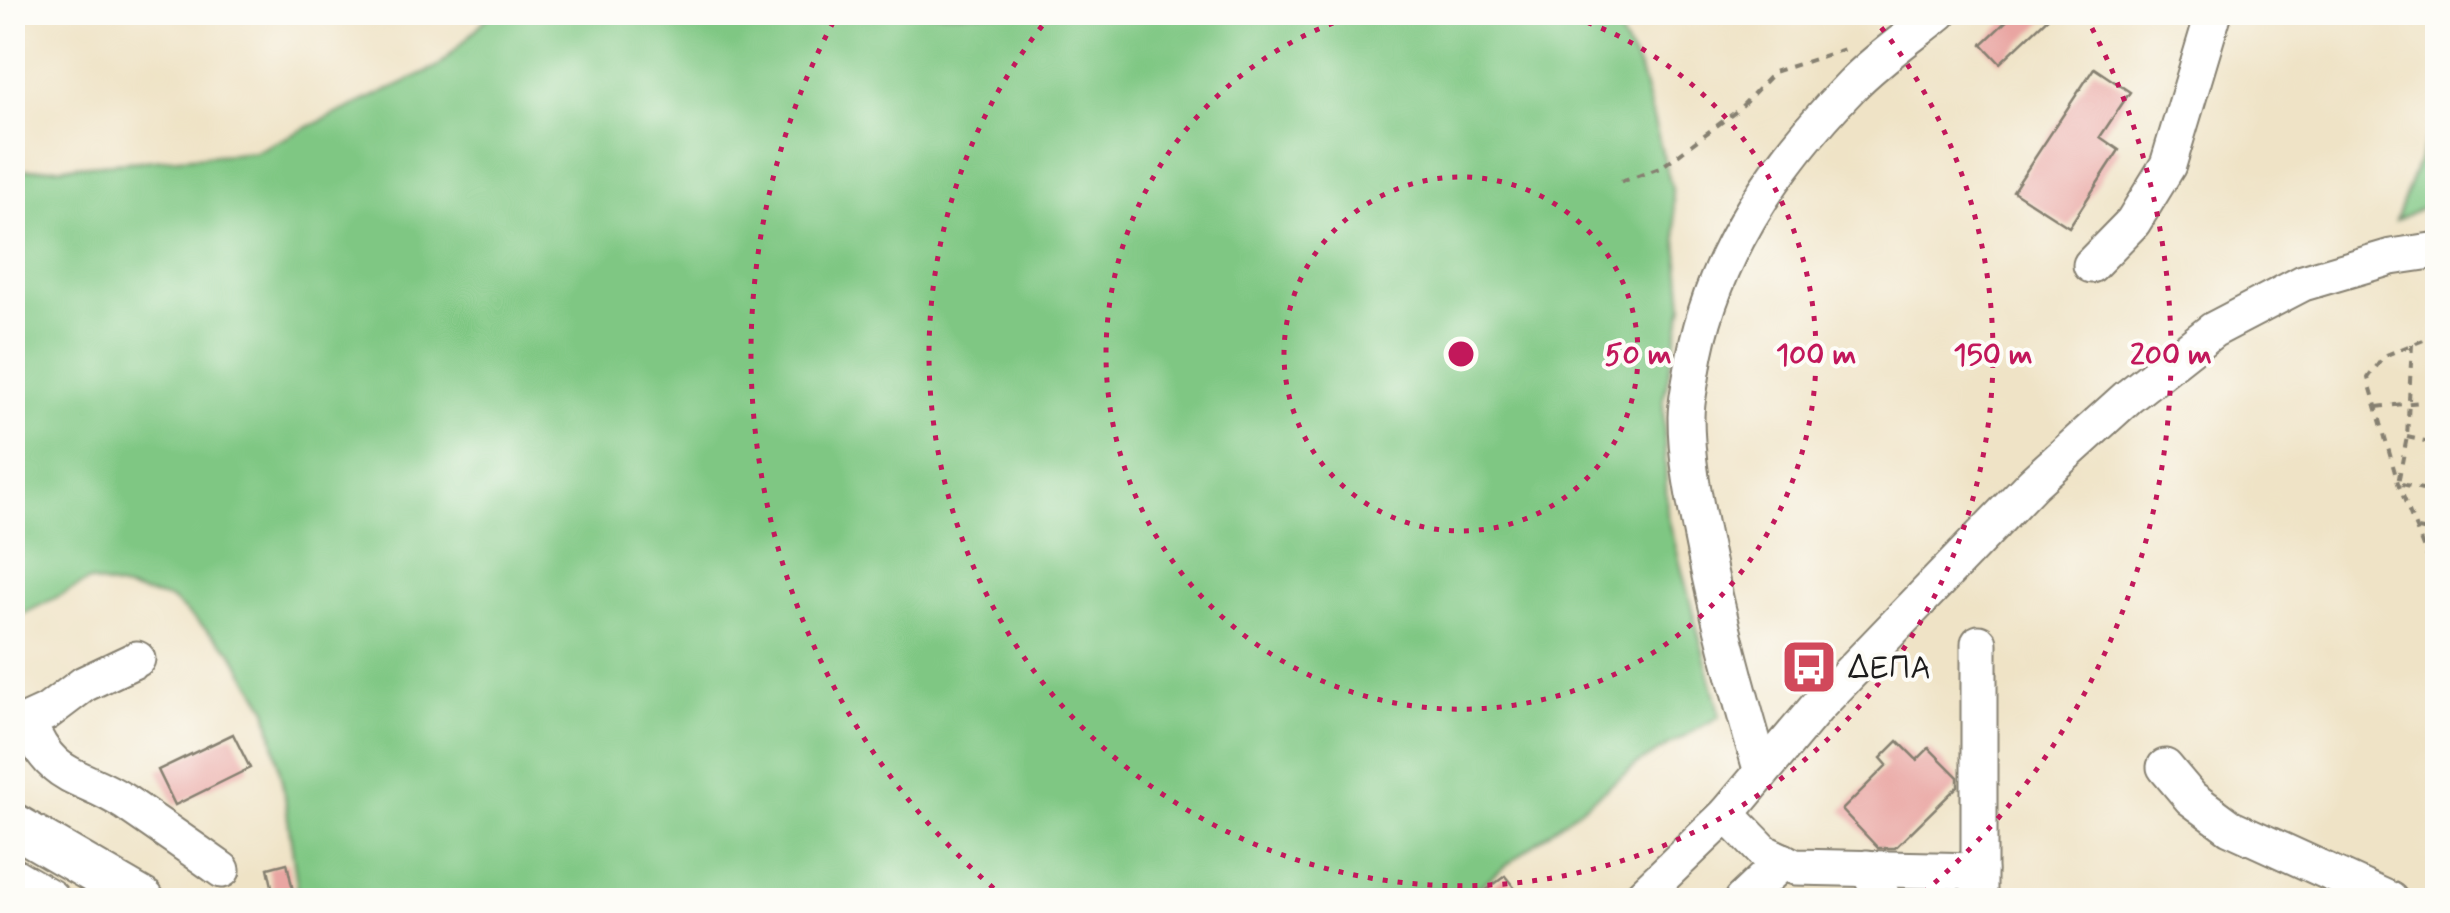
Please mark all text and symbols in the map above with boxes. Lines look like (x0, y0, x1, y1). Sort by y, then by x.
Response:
centre of rings (1443, 336, 1479, 372)
text: 50 m (1604, 336, 1672, 375)
text: 100 m (1776, 336, 1856, 375)
text: 150 m (1953, 336, 2033, 375)
text: 200 m (2130, 336, 2212, 375)
bus stop icon: ΔΕΠΑ (1779, 637, 1839, 697)
place label: ΔΕΠΑ (1848, 648, 1931, 690)

